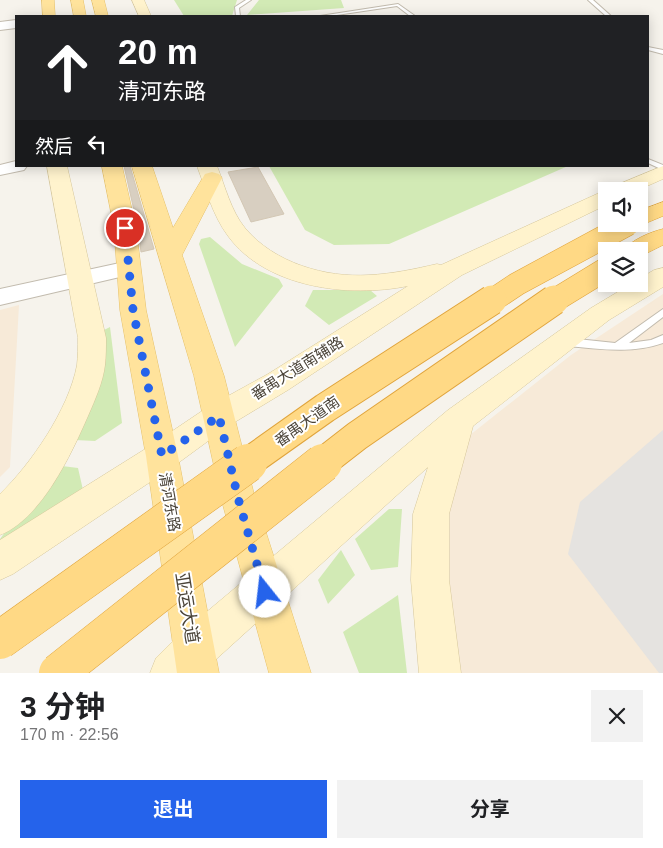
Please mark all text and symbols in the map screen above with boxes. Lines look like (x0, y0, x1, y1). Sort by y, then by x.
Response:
text: 20 m (118, 32, 198, 71)
icon: ahead (35, 35, 100, 100)
text: 清河东路 (118, 79, 206, 104)
icon: left (83, 130, 111, 158)
text: 然后 (35, 136, 73, 157)
map controls (598, 182, 648, 292)
button: sound (598, 182, 648, 232)
pin (104, 207, 146, 249)
icon: arrive (111, 214, 139, 242)
button: layers (598, 242, 648, 292)
street label: 番禺大道南辅路 (248, 333, 346, 403)
street label: 番禺大道南 (271, 393, 343, 449)
street label: 清河东路 (156, 471, 184, 533)
position arrow (238, 565, 290, 617)
street label: 亚运大道 (171, 571, 203, 645)
text: 3 分钟 (20, 690, 105, 723)
button: close (591, 690, 643, 742)
text: 170 m · 22:56 (20, 726, 119, 743)
button: 退出 (20, 780, 327, 838)
button: 分享 (337, 780, 643, 838)

